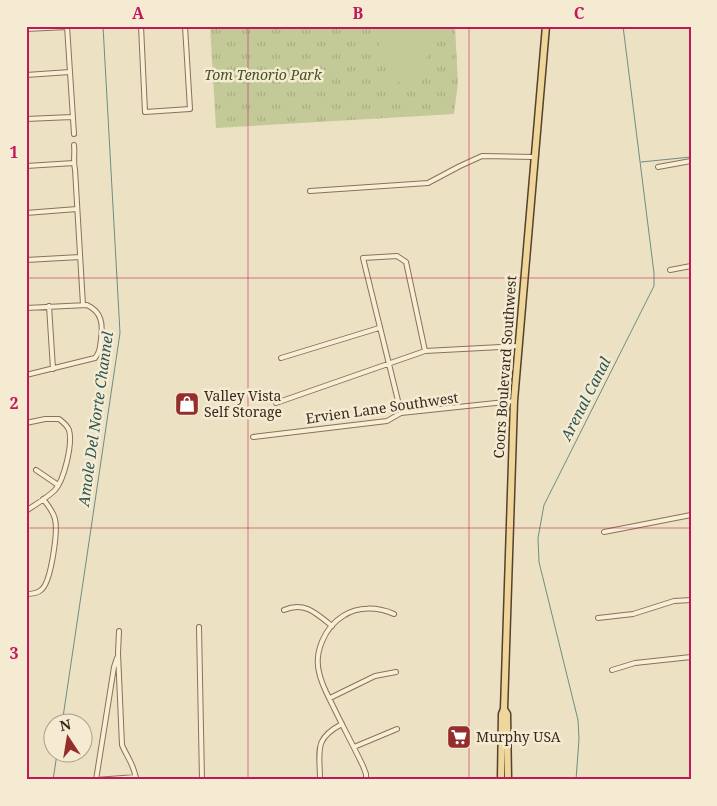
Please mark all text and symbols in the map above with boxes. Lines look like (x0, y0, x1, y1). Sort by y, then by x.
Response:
text: A (132, 2, 145, 24)
text: B (353, 2, 364, 24)
text: C (574, 2, 585, 24)
park label: Tom Tenorio Park (204, 65, 323, 84)
text: 1 (9, 141, 19, 163)
street label: Coors Boulevard Southwest (489, 275, 520, 459)
water label: Amole Del Norte Channel (73, 330, 117, 508)
water label: Arenal Canal (555, 353, 615, 445)
place label: Valley Vista Self Storage (204, 386, 282, 421)
street label: Ervien Lane Southwest (304, 387, 460, 428)
shop icon: Valley Vista Self Storage (174, 391, 200, 417)
text: 2 (9, 392, 19, 414)
text: 3 (9, 642, 19, 664)
north arrow (42, 714, 92, 764)
text: N (58, 714, 73, 735)
supermarket icon: Murphy USA (446, 724, 472, 750)
place label: Murphy USA (476, 727, 561, 746)

